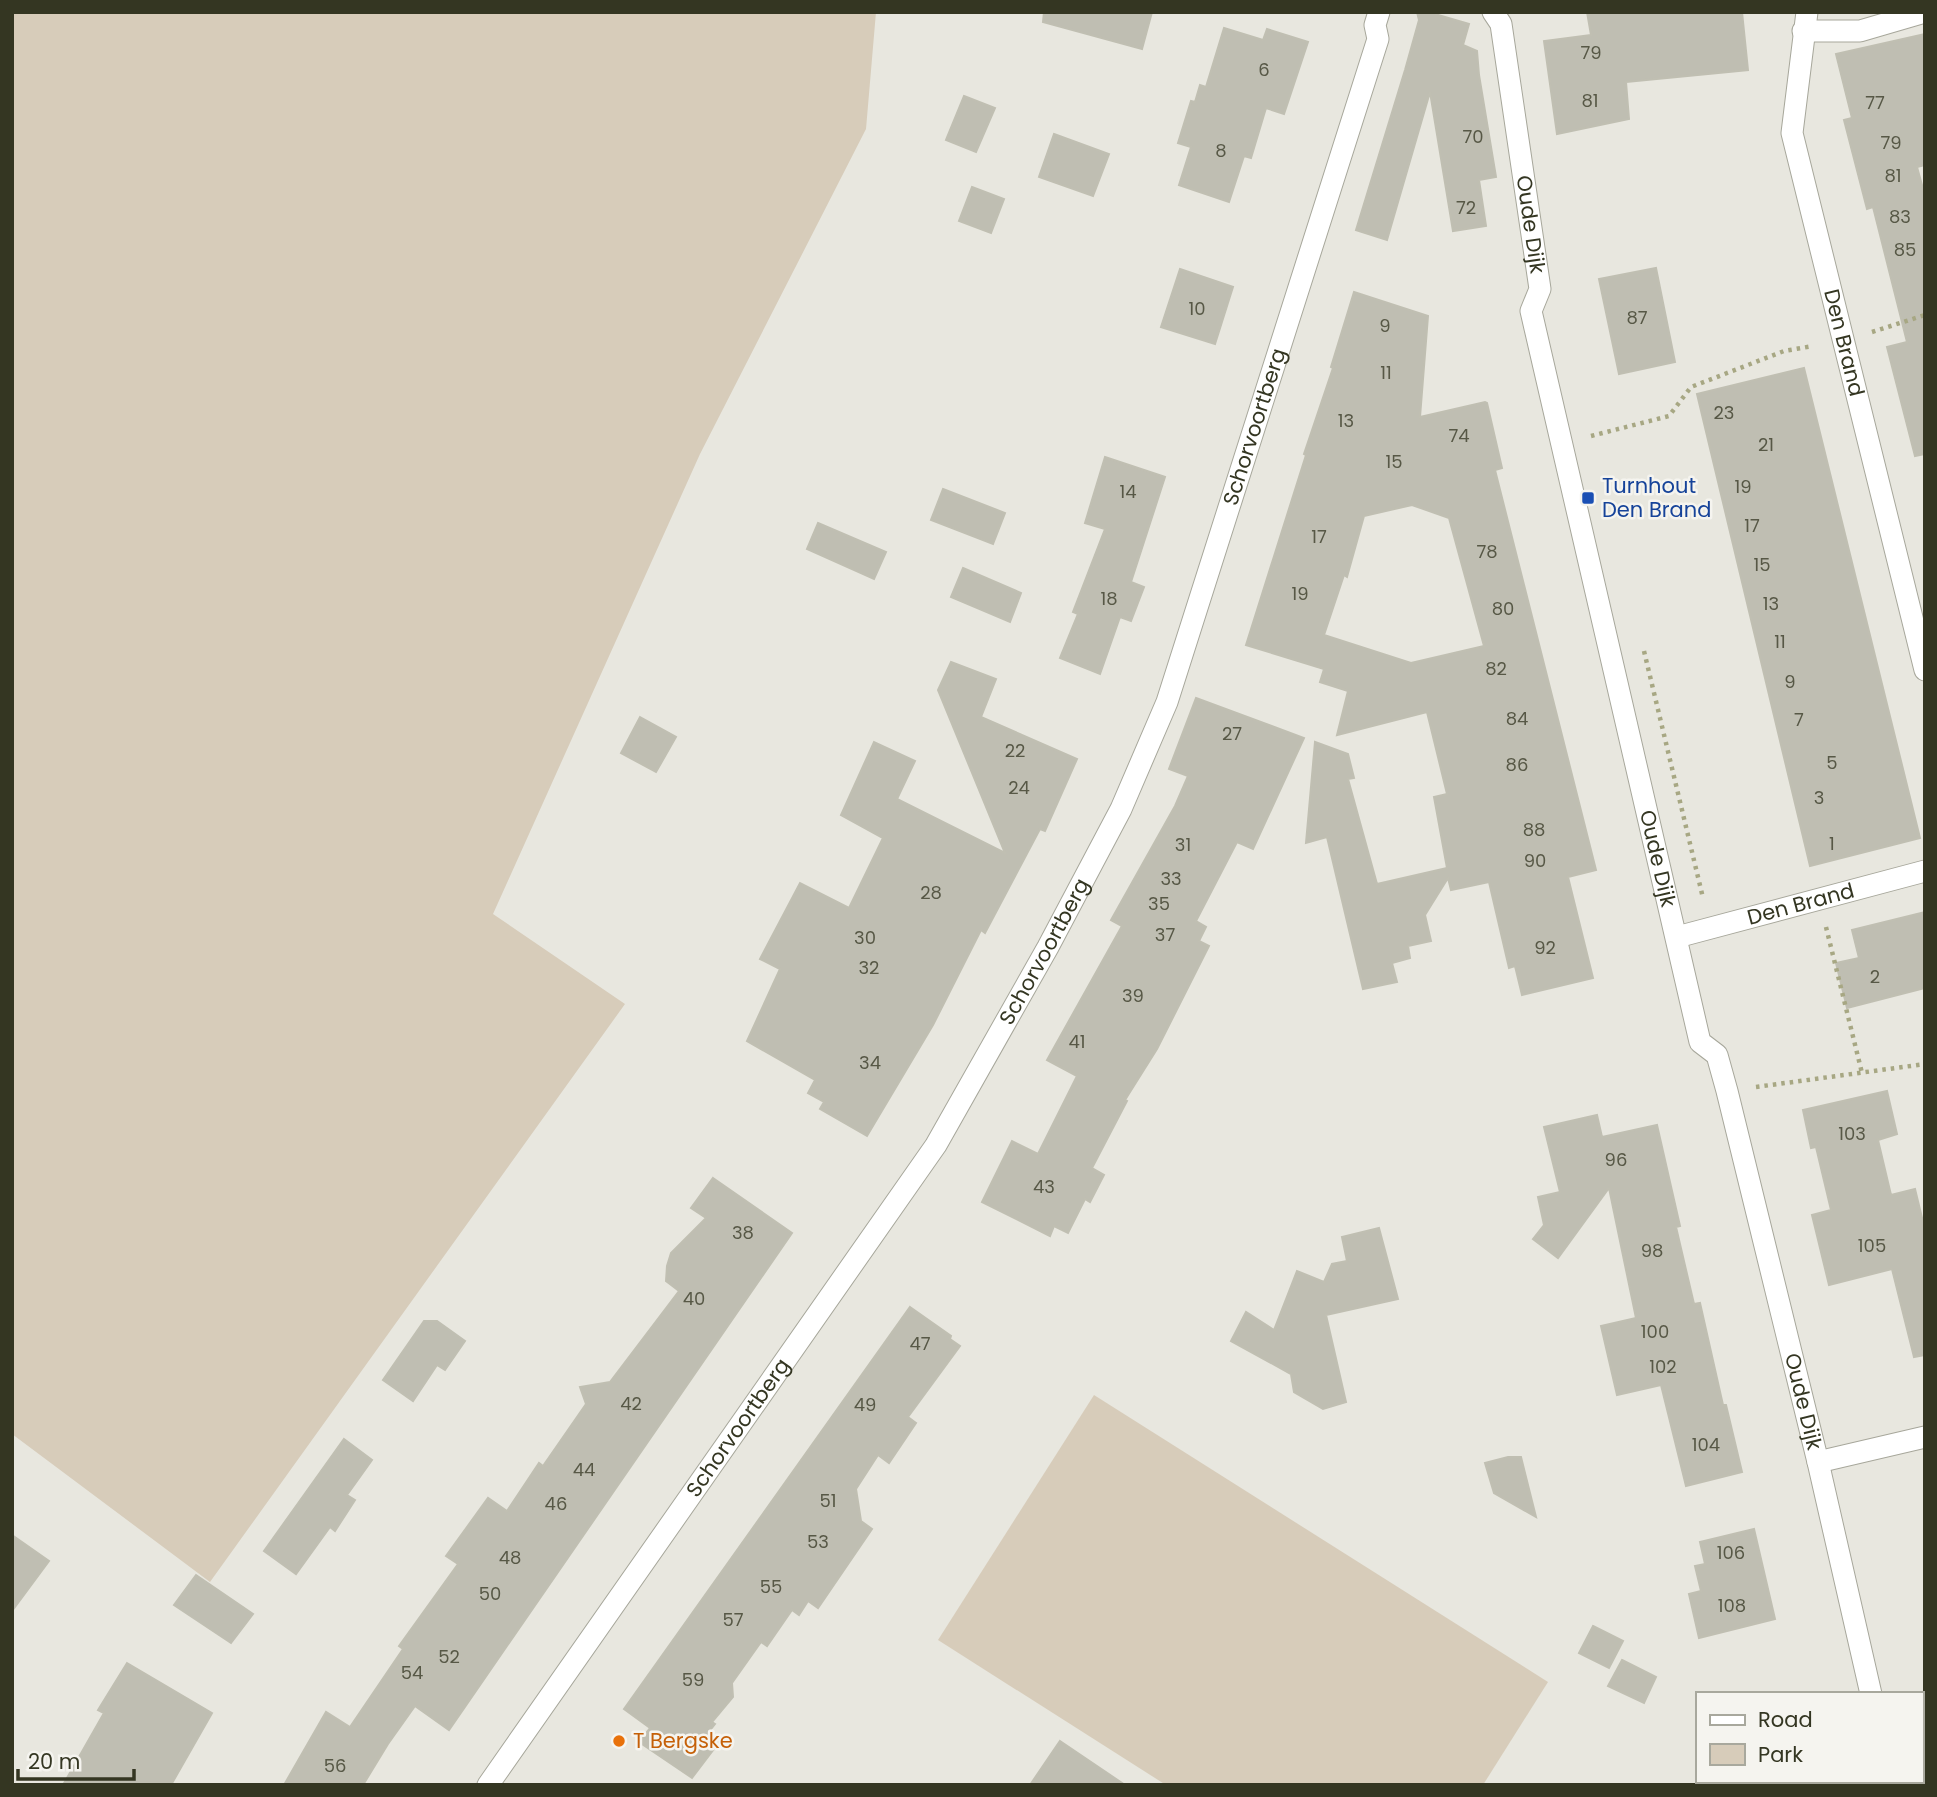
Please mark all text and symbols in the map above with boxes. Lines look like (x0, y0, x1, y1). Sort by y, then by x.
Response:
house number: 79 (1580, 40, 1602, 65)
house number: 6 (1258, 57, 1270, 82)
house number: 81 (1581, 88, 1599, 113)
house number: 77 (1865, 90, 1885, 115)
house number: 70 (1462, 124, 1484, 149)
house number: 79 (1880, 130, 1902, 155)
house number: 8 (1215, 138, 1227, 163)
house number: 81 (1884, 163, 1902, 188)
street label: Oude Dijk (1509, 173, 1553, 276)
house number: 72 (1456, 195, 1476, 220)
house number: 83 (1889, 204, 1911, 229)
house number: 85 (1894, 237, 1916, 262)
street label: Den Brand (1817, 286, 1872, 399)
house number: 10 (1188, 296, 1206, 321)
house number: 87 (1626, 305, 1648, 330)
house number: 9 (1379, 313, 1391, 338)
street label: Schorvoortberg (1216, 345, 1293, 509)
house number: 11 (1380, 360, 1392, 385)
house number: 23 (1714, 400, 1734, 425)
house number: 13 (1338, 408, 1354, 433)
house number: 74 (1448, 423, 1470, 448)
house number: 21 (1758, 432, 1774, 457)
house number: 15 (1385, 449, 1403, 474)
place label: Turnhout Den Brand (1602, 471, 1711, 524)
house number: 19 (1734, 474, 1752, 499)
house number: 14 (1119, 479, 1137, 504)
marker: Turnhout Den Brand (1580, 490, 1596, 506)
house number: 17 (1744, 513, 1760, 538)
house number: 17 (1311, 524, 1327, 549)
house number: 78 (1476, 539, 1498, 564)
house number: 15 (1753, 552, 1771, 577)
house number: 19 (1291, 581, 1309, 606)
house number: 18 (1100, 586, 1118, 611)
house number: 13 (1763, 591, 1779, 616)
house number: 80 (1492, 596, 1514, 621)
house number: 11 (1774, 629, 1786, 654)
house number: 82 (1485, 656, 1507, 681)
house number: 9 (1784, 669, 1796, 694)
house number: 84 (1506, 706, 1528, 731)
house number: 7 (1794, 707, 1804, 732)
house number: 27 (1222, 721, 1242, 746)
house number: 22 (1005, 738, 1025, 763)
house number: 5 (1826, 750, 1838, 775)
house number: 86 (1506, 752, 1528, 777)
house number: 24 (1008, 775, 1030, 800)
house number: 3 (1814, 785, 1824, 810)
street label: Oude Dijk (1633, 807, 1683, 910)
house number: 88 (1523, 817, 1545, 842)
house number: 1 (1829, 831, 1835, 856)
house number: 31 (1175, 832, 1191, 857)
house number: 90 (1524, 848, 1546, 873)
house number: 33 (1160, 866, 1182, 891)
street label: Schorvoortberg (992, 873, 1096, 1030)
street label: Den Brand (1744, 876, 1857, 932)
house number: 28 (920, 880, 942, 905)
house number: 35 (1148, 891, 1170, 916)
house number: 37 (1155, 922, 1175, 947)
house number: 30 (854, 925, 876, 950)
house number: 92 (1534, 935, 1556, 960)
house number: 32 (859, 955, 879, 980)
house number: 2 (1870, 964, 1880, 989)
house number: 39 (1122, 983, 1144, 1008)
house number: 41 (1068, 1029, 1086, 1054)
house number: 34 (859, 1050, 881, 1075)
house number: 103 (1838, 1121, 1866, 1146)
house number: 96 (1605, 1147, 1627, 1172)
house number: 43 (1033, 1174, 1055, 1199)
house number: 38 (732, 1220, 754, 1245)
house number: 105 (1858, 1233, 1886, 1258)
house number: 98 (1641, 1238, 1663, 1263)
house number: 40 (683, 1286, 705, 1311)
house number: 100 (1641, 1319, 1669, 1344)
house number: 47 (909, 1331, 931, 1356)
street label: Oude Dijk (1778, 1350, 1830, 1453)
street label: Schorvoortberg (679, 1352, 796, 1503)
house number: 102 (1649, 1354, 1677, 1379)
house number: 42 (620, 1391, 642, 1416)
house number: 49 (854, 1392, 876, 1417)
house number: 104 (1692, 1432, 1720, 1457)
house number: 44 (573, 1457, 595, 1482)
house number: 51 (819, 1488, 837, 1513)
house number: 46 (545, 1491, 567, 1516)
house number: 53 (807, 1529, 829, 1554)
house number: 106 (1717, 1540, 1745, 1565)
house number: 48 (499, 1545, 521, 1570)
house number: 55 (760, 1574, 782, 1599)
house number: 50 (479, 1581, 501, 1606)
house number: 108 (1718, 1593, 1746, 1618)
house number: 57 (722, 1607, 744, 1632)
house number: 52 (438, 1644, 460, 1669)
house number: 54 (401, 1660, 423, 1685)
house number: 59 (682, 1667, 704, 1692)
legend (1696, 1692, 1923, 1783)
text: Road (1758, 1705, 1813, 1734)
place label: T Bergske (633, 1726, 733, 1755)
marker: T Bergske (611, 1733, 627, 1749)
scale bar (18, 1738, 133, 1782)
text: Park (1758, 1740, 1803, 1769)
text: 20 m (28, 1747, 81, 1776)
house number: 56 (324, 1753, 346, 1778)

